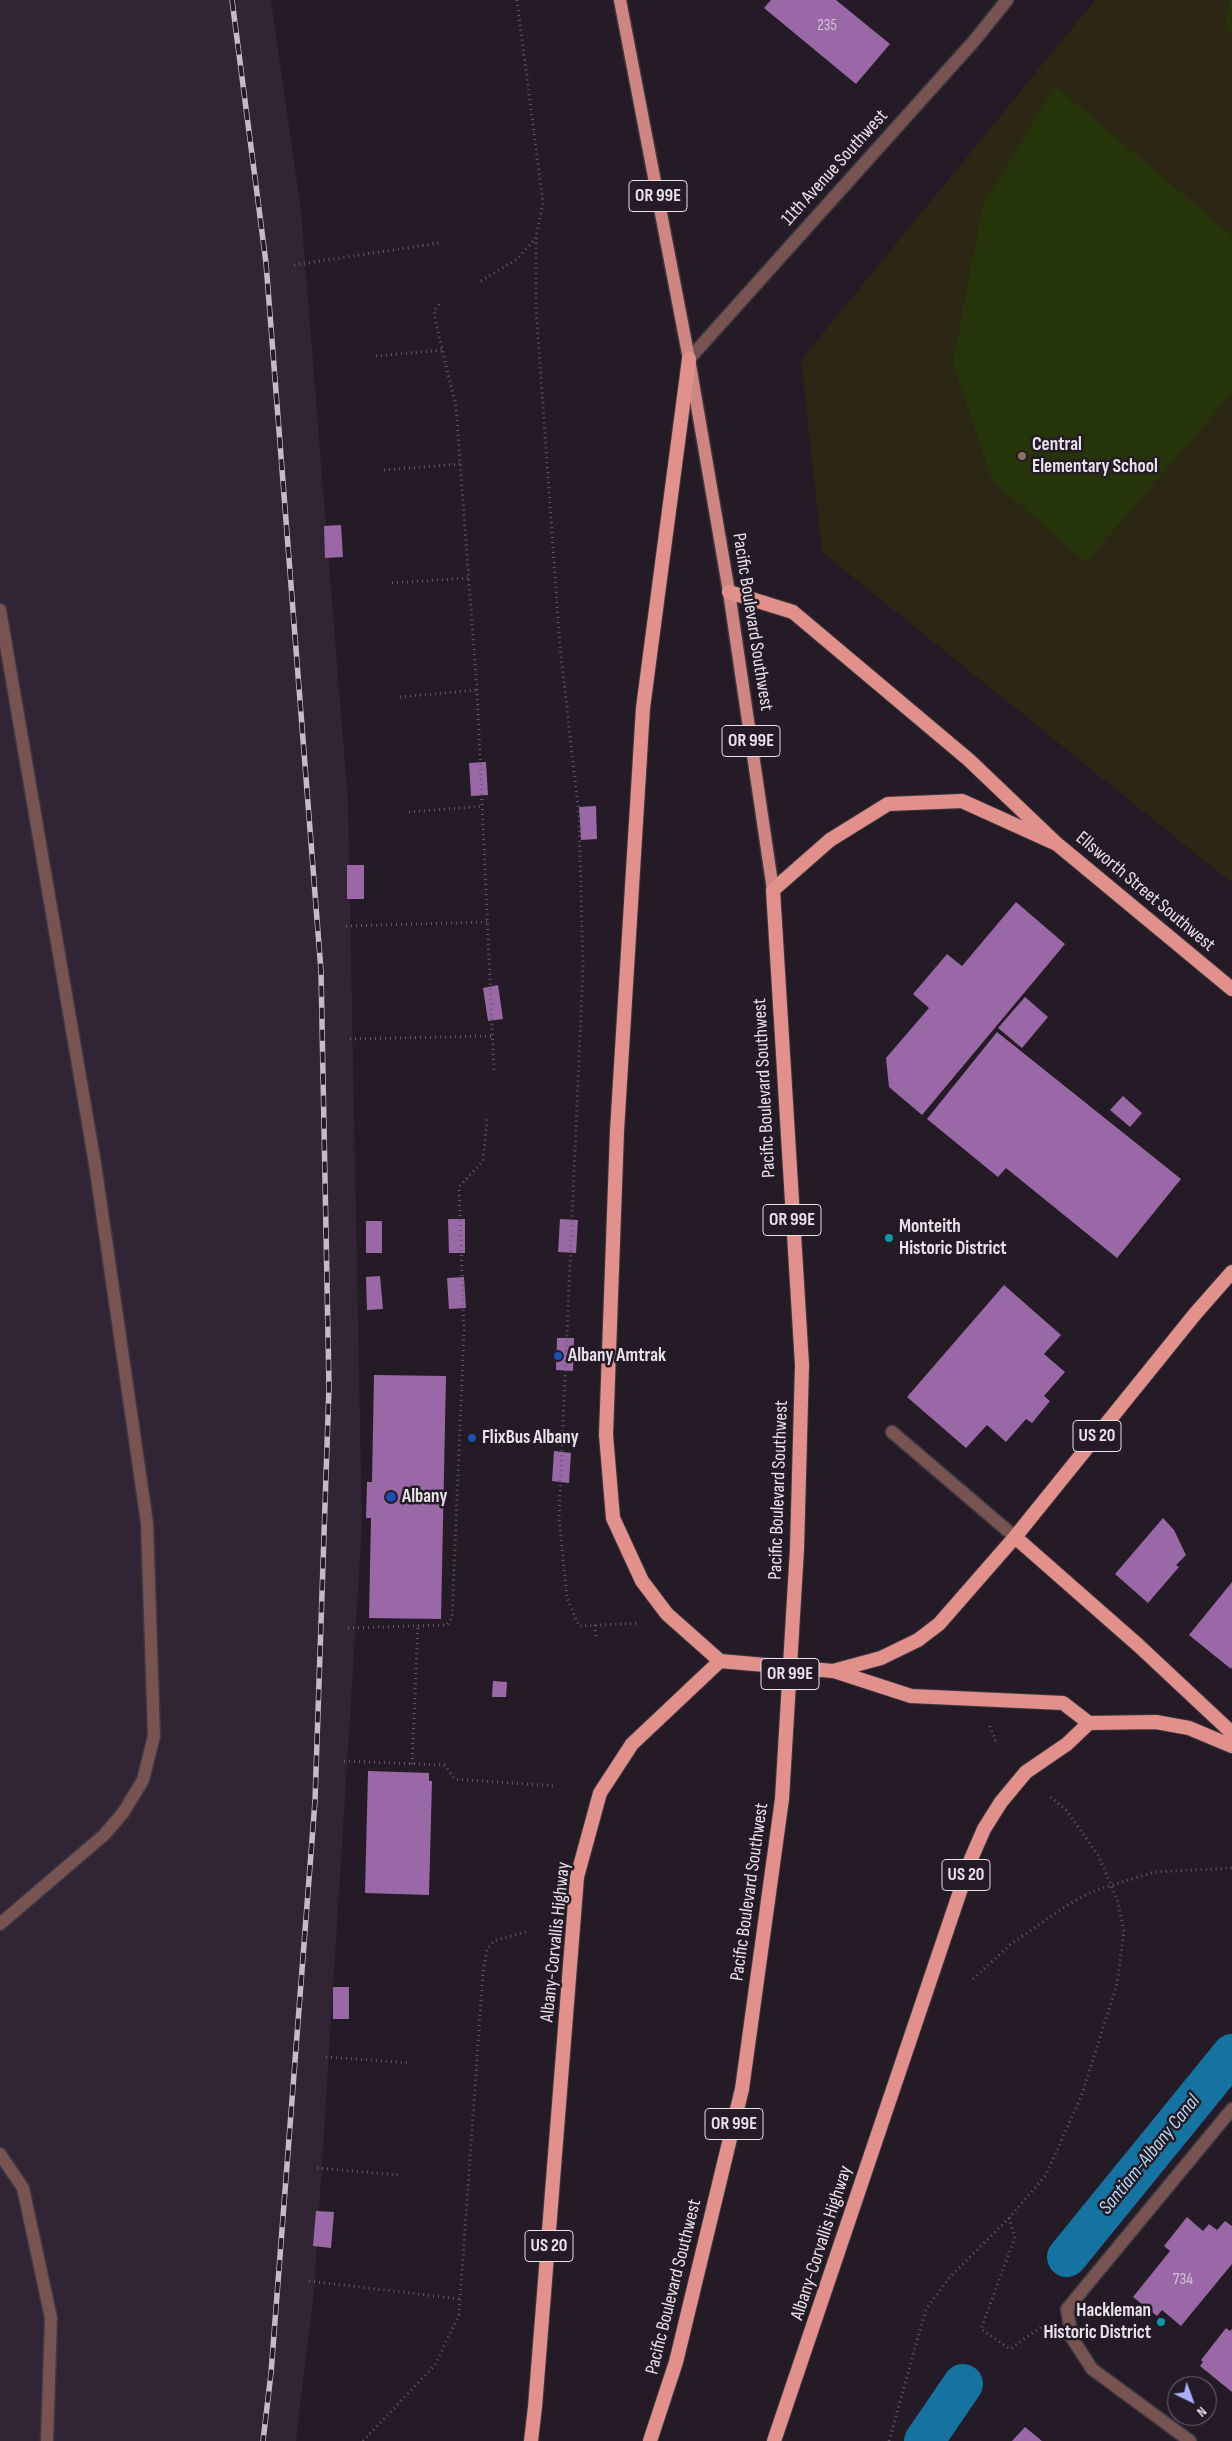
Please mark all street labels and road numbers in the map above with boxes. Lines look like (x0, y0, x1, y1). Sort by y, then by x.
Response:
street label: 11th Avenue Southwest (777, 105, 893, 231)
road number: OR 99E (629, 180, 687, 212)
street label: Pacific Boulevard Southwest (727, 531, 777, 713)
road number: OR 99E (722, 726, 780, 756)
street label: Ellsworth Street Southwest (1071, 827, 1219, 957)
street label: Pacific Boulevard Southwest (749, 998, 781, 1178)
road number: OR 99E (763, 1204, 821, 1236)
street label: Pacific Boulevard Southwest (764, 1400, 794, 1580)
road number: US 20 (1073, 1420, 1121, 1452)
road number: OR 99E (761, 1658, 819, 1690)
street label: Pacific Boulevard Southwest (726, 1801, 774, 1983)
road number: US 20 (942, 1860, 990, 1890)
street label: Albany-Corvallis Highway (536, 1861, 576, 2023)
road number: OR 99E (705, 2108, 763, 2140)
street label: Albany-Corvallis Highway (786, 2163, 858, 2323)
street label: Pacific Boulevard Southwest (641, 2197, 707, 2377)
road number: US 20 (525, 2230, 573, 2262)

